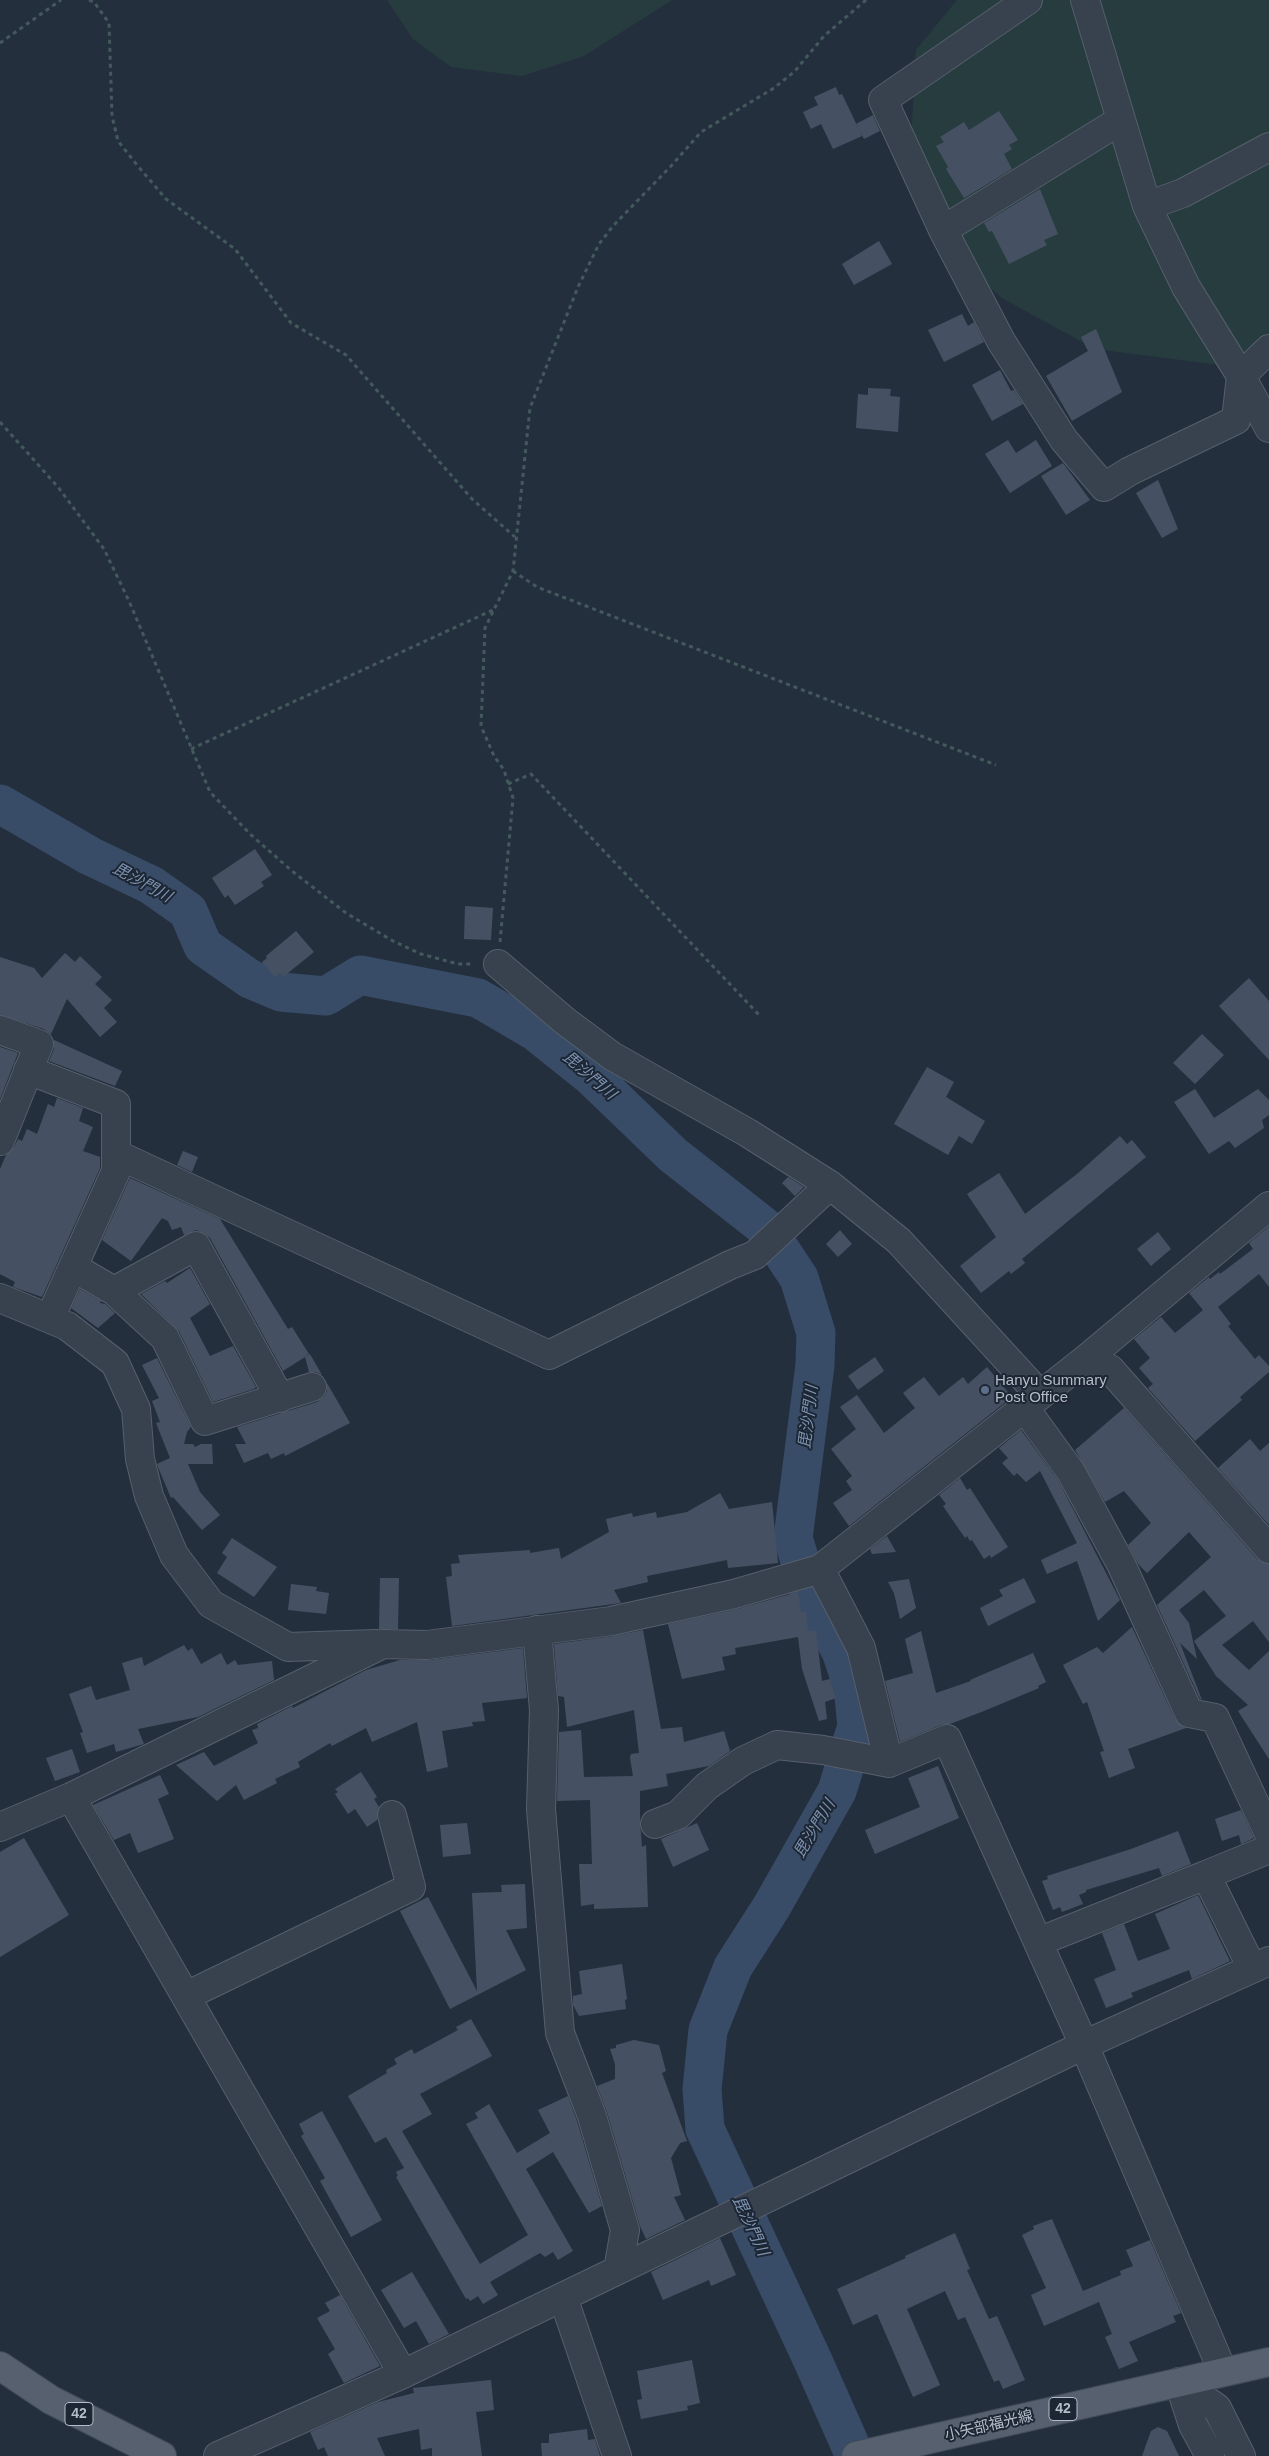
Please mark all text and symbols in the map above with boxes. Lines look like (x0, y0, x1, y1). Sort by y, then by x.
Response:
water label: 毘沙門川 (109, 859, 175, 907)
water label: 毘沙門川 (559, 1048, 619, 1104)
place label: Hanyu Summary Post Office (995, 1372, 1107, 1407)
water label: 毘沙門川 (796, 1384, 822, 1450)
marker: Hanyu Summary Post Office (979, 1384, 991, 1396)
water label: 毘沙門川 (790, 1797, 840, 1861)
water label: 毘沙門川 (728, 2193, 772, 2259)
road number: 42 (1049, 2398, 1077, 2420)
road number: 42 (65, 2402, 93, 2426)
street label: 小矢部福光線 (943, 2407, 1035, 2445)

